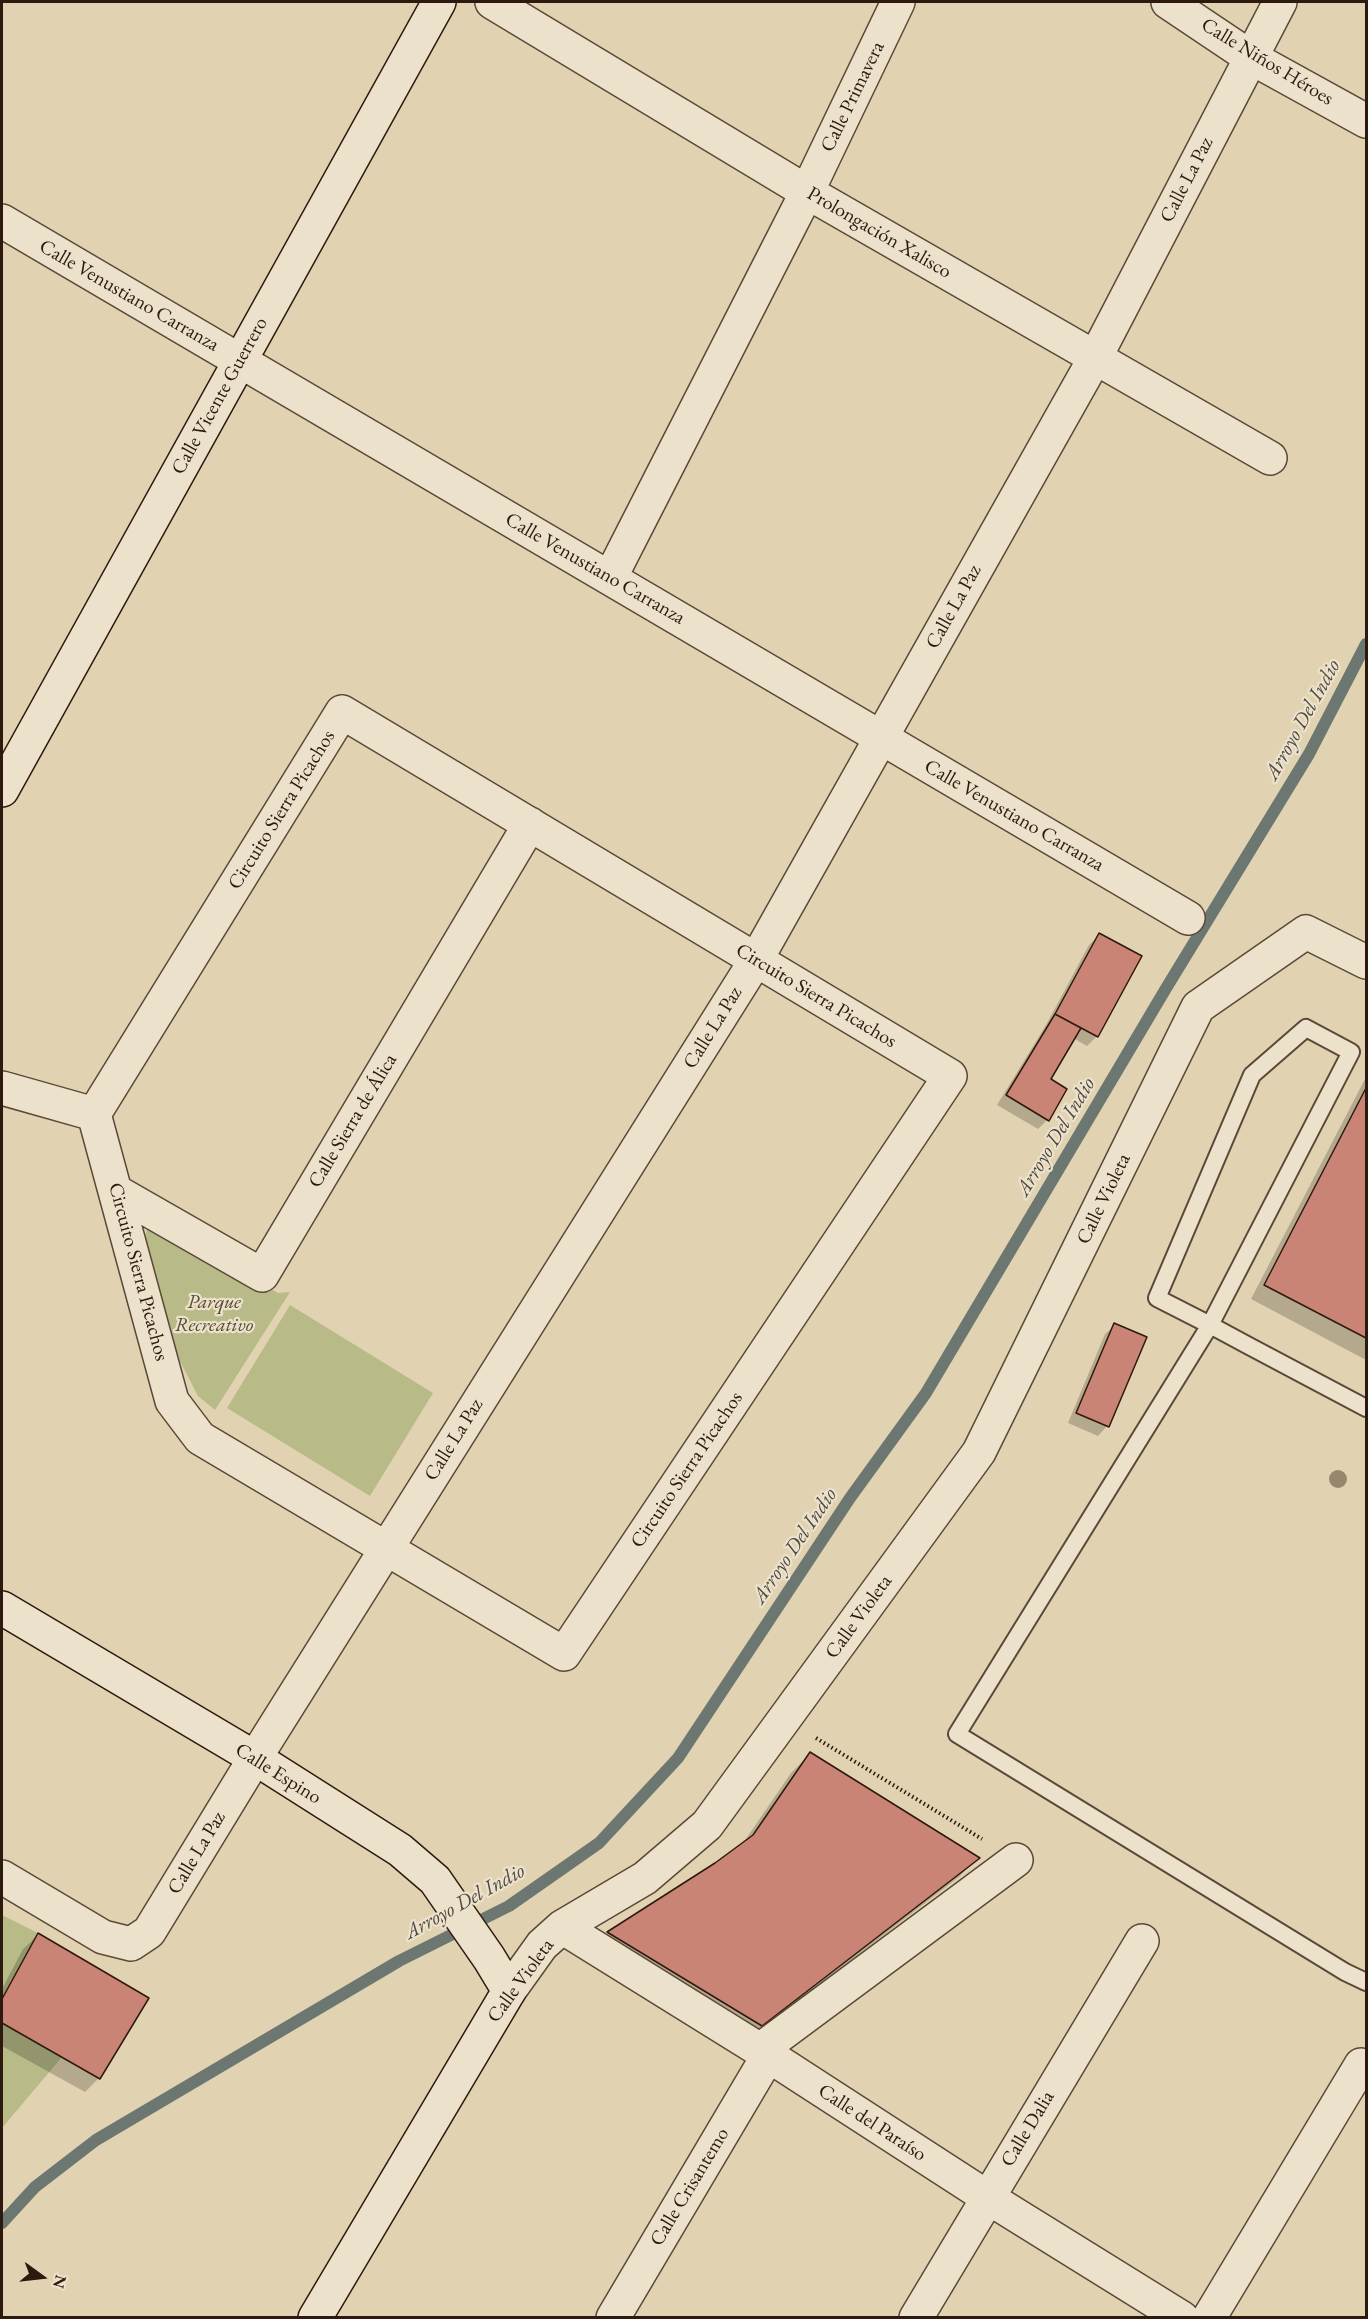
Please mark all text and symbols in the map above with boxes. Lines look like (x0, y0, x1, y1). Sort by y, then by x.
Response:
street label: Calle Niños Héroes (1196, 13, 1338, 111)
street label: Calle Primavera (816, 38, 890, 156)
street label: Calle La Paz (1155, 133, 1219, 227)
street label: Prolongación Xalisco (803, 182, 955, 284)
street label: Calle Venustiano Carranza (35, 235, 223, 357)
street label: Calle Vicente Guerrero (167, 313, 273, 479)
street label: Calle Venustiano Carranza (501, 508, 689, 630)
street label: Calle La Paz (921, 561, 987, 653)
water label: Arroyo Del Indio (1260, 655, 1346, 785)
street label: Circuito Sierra Picachos (223, 726, 341, 894)
street label: Calle Venustiano Carranza (920, 755, 1108, 877)
street label: Circuito Sierra Picachos (731, 938, 901, 1054)
street label: Calle La Paz (678, 982, 748, 1074)
street label: Calle Sierra de Álica (304, 1050, 402, 1192)
water label: Arroyo Del Indio (1011, 1073, 1101, 1201)
street label: Calle Violeta (1072, 1150, 1136, 1248)
street label: Circuito Sierra Picachos (103, 1180, 173, 1364)
park label: Parque Recreativo (175, 1291, 253, 1338)
street label: Circuito Sierra Picachos (626, 1387, 748, 1553)
street label: Calle La Paz (419, 1394, 489, 1486)
water label: Arroyo Del Indio (747, 1483, 843, 1609)
street label: Calle Violeta (820, 1570, 898, 1664)
street label: Calle Espino (230, 1738, 326, 1810)
street label: Calle La Paz (163, 1807, 231, 1899)
water label: Arroyo Del Indio (400, 1859, 530, 1945)
street label: Calle Violeta (482, 1934, 560, 2028)
street label: Calle del Paraíso (813, 2079, 931, 2167)
street label: Calle Dalia (996, 2087, 1060, 2171)
street label: Calle Crisantemo (645, 2123, 735, 2251)
north arrow (12, 2247, 72, 2307)
text: N (48, 2273, 72, 2291)

